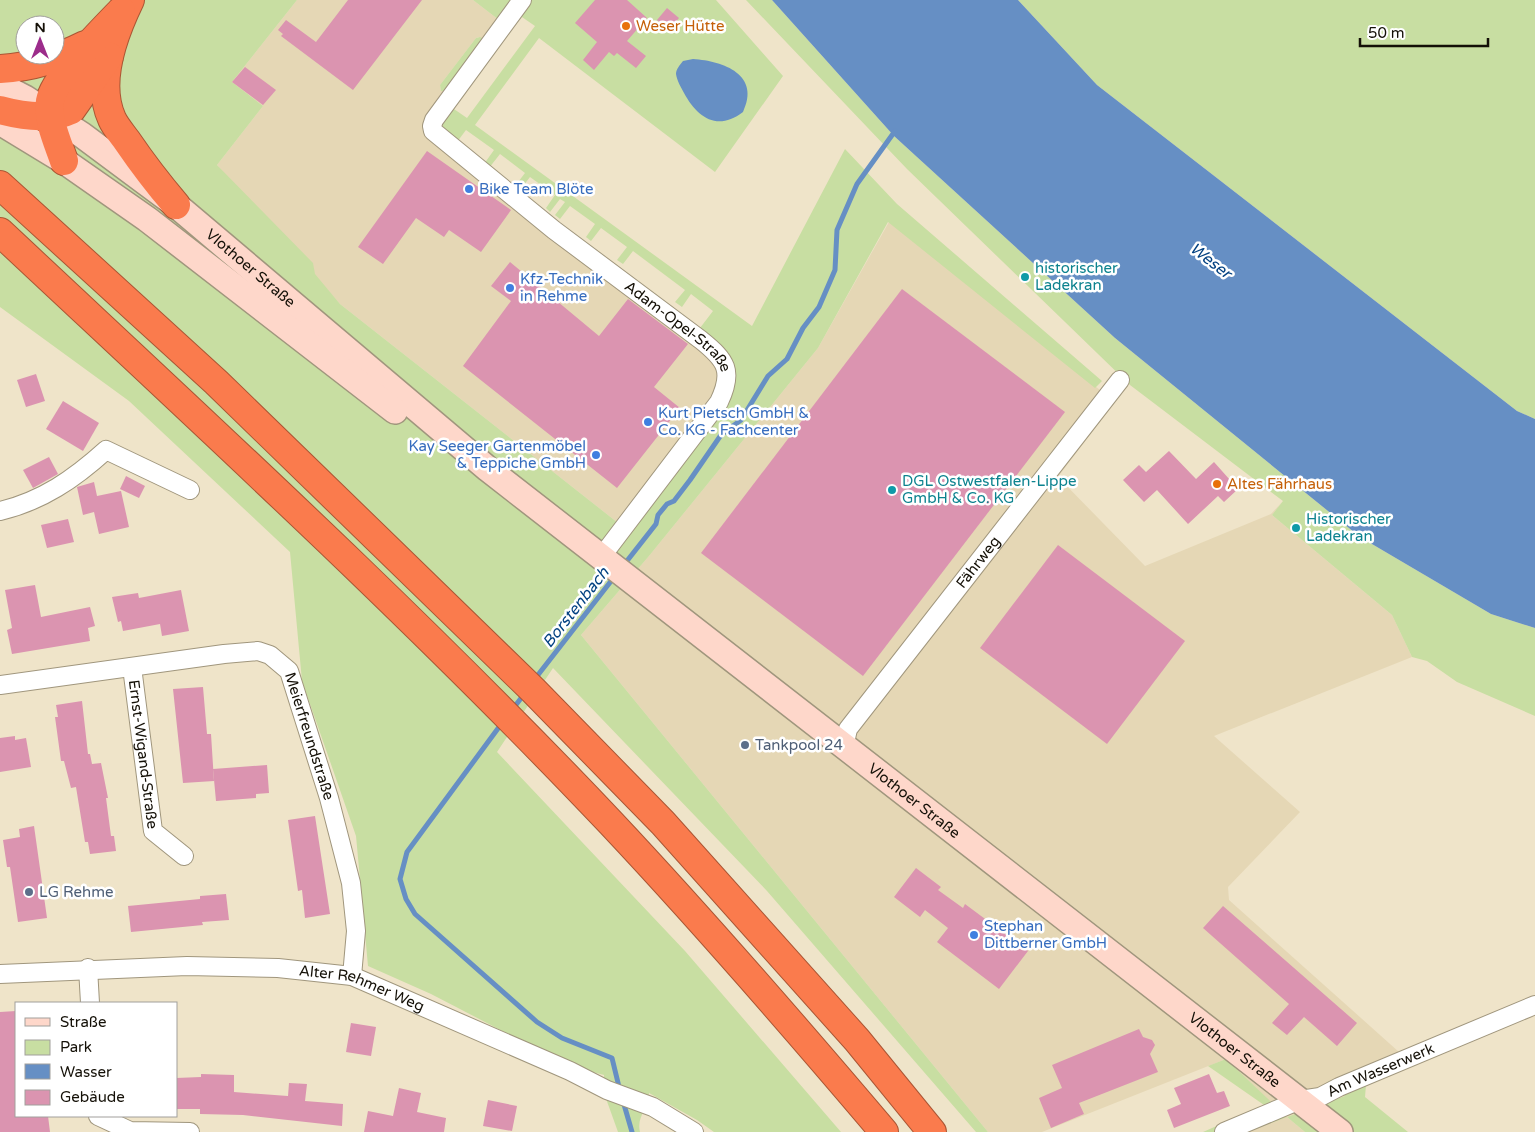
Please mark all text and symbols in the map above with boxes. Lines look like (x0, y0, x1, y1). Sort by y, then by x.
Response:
north arrow (15, 15, 65, 65)
scale bar (1360, 15, 1488, 47)
place label: Weser Hütte (636, 17, 724, 35)
text: N (34, 19, 46, 36)
marker: Weser Hütte (620, 20, 632, 32)
text: 50 m (1368, 24, 1405, 42)
place label: Bike Team Blöte (479, 180, 593, 198)
marker: Bike Team Blöte (463, 183, 475, 195)
street label: Vlothoer Straße (202, 225, 299, 311)
water label: Weser (1186, 238, 1237, 284)
place label: historischer Ladekran (1035, 259, 1118, 294)
place label: Kfz-Technik in Rehme (520, 270, 603, 305)
marker: historischer Ladekran (1019, 271, 1031, 283)
street label: Adam-Opel-Straße (621, 277, 735, 374)
marker: Kfz-Technik in Rehme (504, 282, 516, 294)
place label: Kurt Pietsch GmbH & Co. KG - Fachcenter (658, 404, 809, 439)
marker: Kurt Pietsch GmbH & Co. KG - Fachcenter (642, 416, 654, 428)
place label: Kay Seeger Gartenmöbel & Teppiche GmbH (409, 437, 586, 472)
marker: Kay Seeger Gartenmöbel & Teppiche GmbH (590, 449, 602, 461)
place label: DGL Ostwestfalen-Lippe GmbH & Co. KG (902, 472, 1076, 507)
place label: Altes Fährhaus (1227, 475, 1332, 493)
marker: Altes Fährhaus (1211, 478, 1223, 490)
marker: DGL Ostwestfalen-Lippe GmbH & Co. KG (886, 484, 898, 496)
place label: Historischer Ladekran (1306, 510, 1391, 545)
marker: Historischer Ladekran (1290, 522, 1302, 534)
street label: Fährweg (952, 533, 1004, 592)
water label: Borstenbach (538, 562, 614, 652)
street label: Meierfreundstraße (281, 670, 338, 802)
street label: Ernst-Wigand-Straße (125, 679, 162, 830)
place label: Tankpool 24 (755, 736, 843, 754)
marker: Tankpool 24 (739, 739, 751, 751)
street label: Vlothoer Straße (865, 759, 964, 842)
place label: LG Rehme (39, 883, 113, 901)
marker: LG Rehme (23, 886, 35, 898)
place label: Stephan Dittberner GmbH (984, 917, 1107, 952)
marker: Stephan Dittberner GmbH (968, 929, 980, 941)
street label: Alter Rehmer Weg (298, 961, 427, 1015)
legend (15, 1002, 178, 1117)
street label: Vlothoer Straße (1185, 1009, 1284, 1091)
text: Straße (60, 1013, 106, 1031)
text: Park (60, 1038, 92, 1056)
street label: Am Wasserwerk (1324, 1039, 1437, 1101)
text: Wasser (60, 1063, 112, 1081)
text: Gebäude (60, 1088, 125, 1106)

